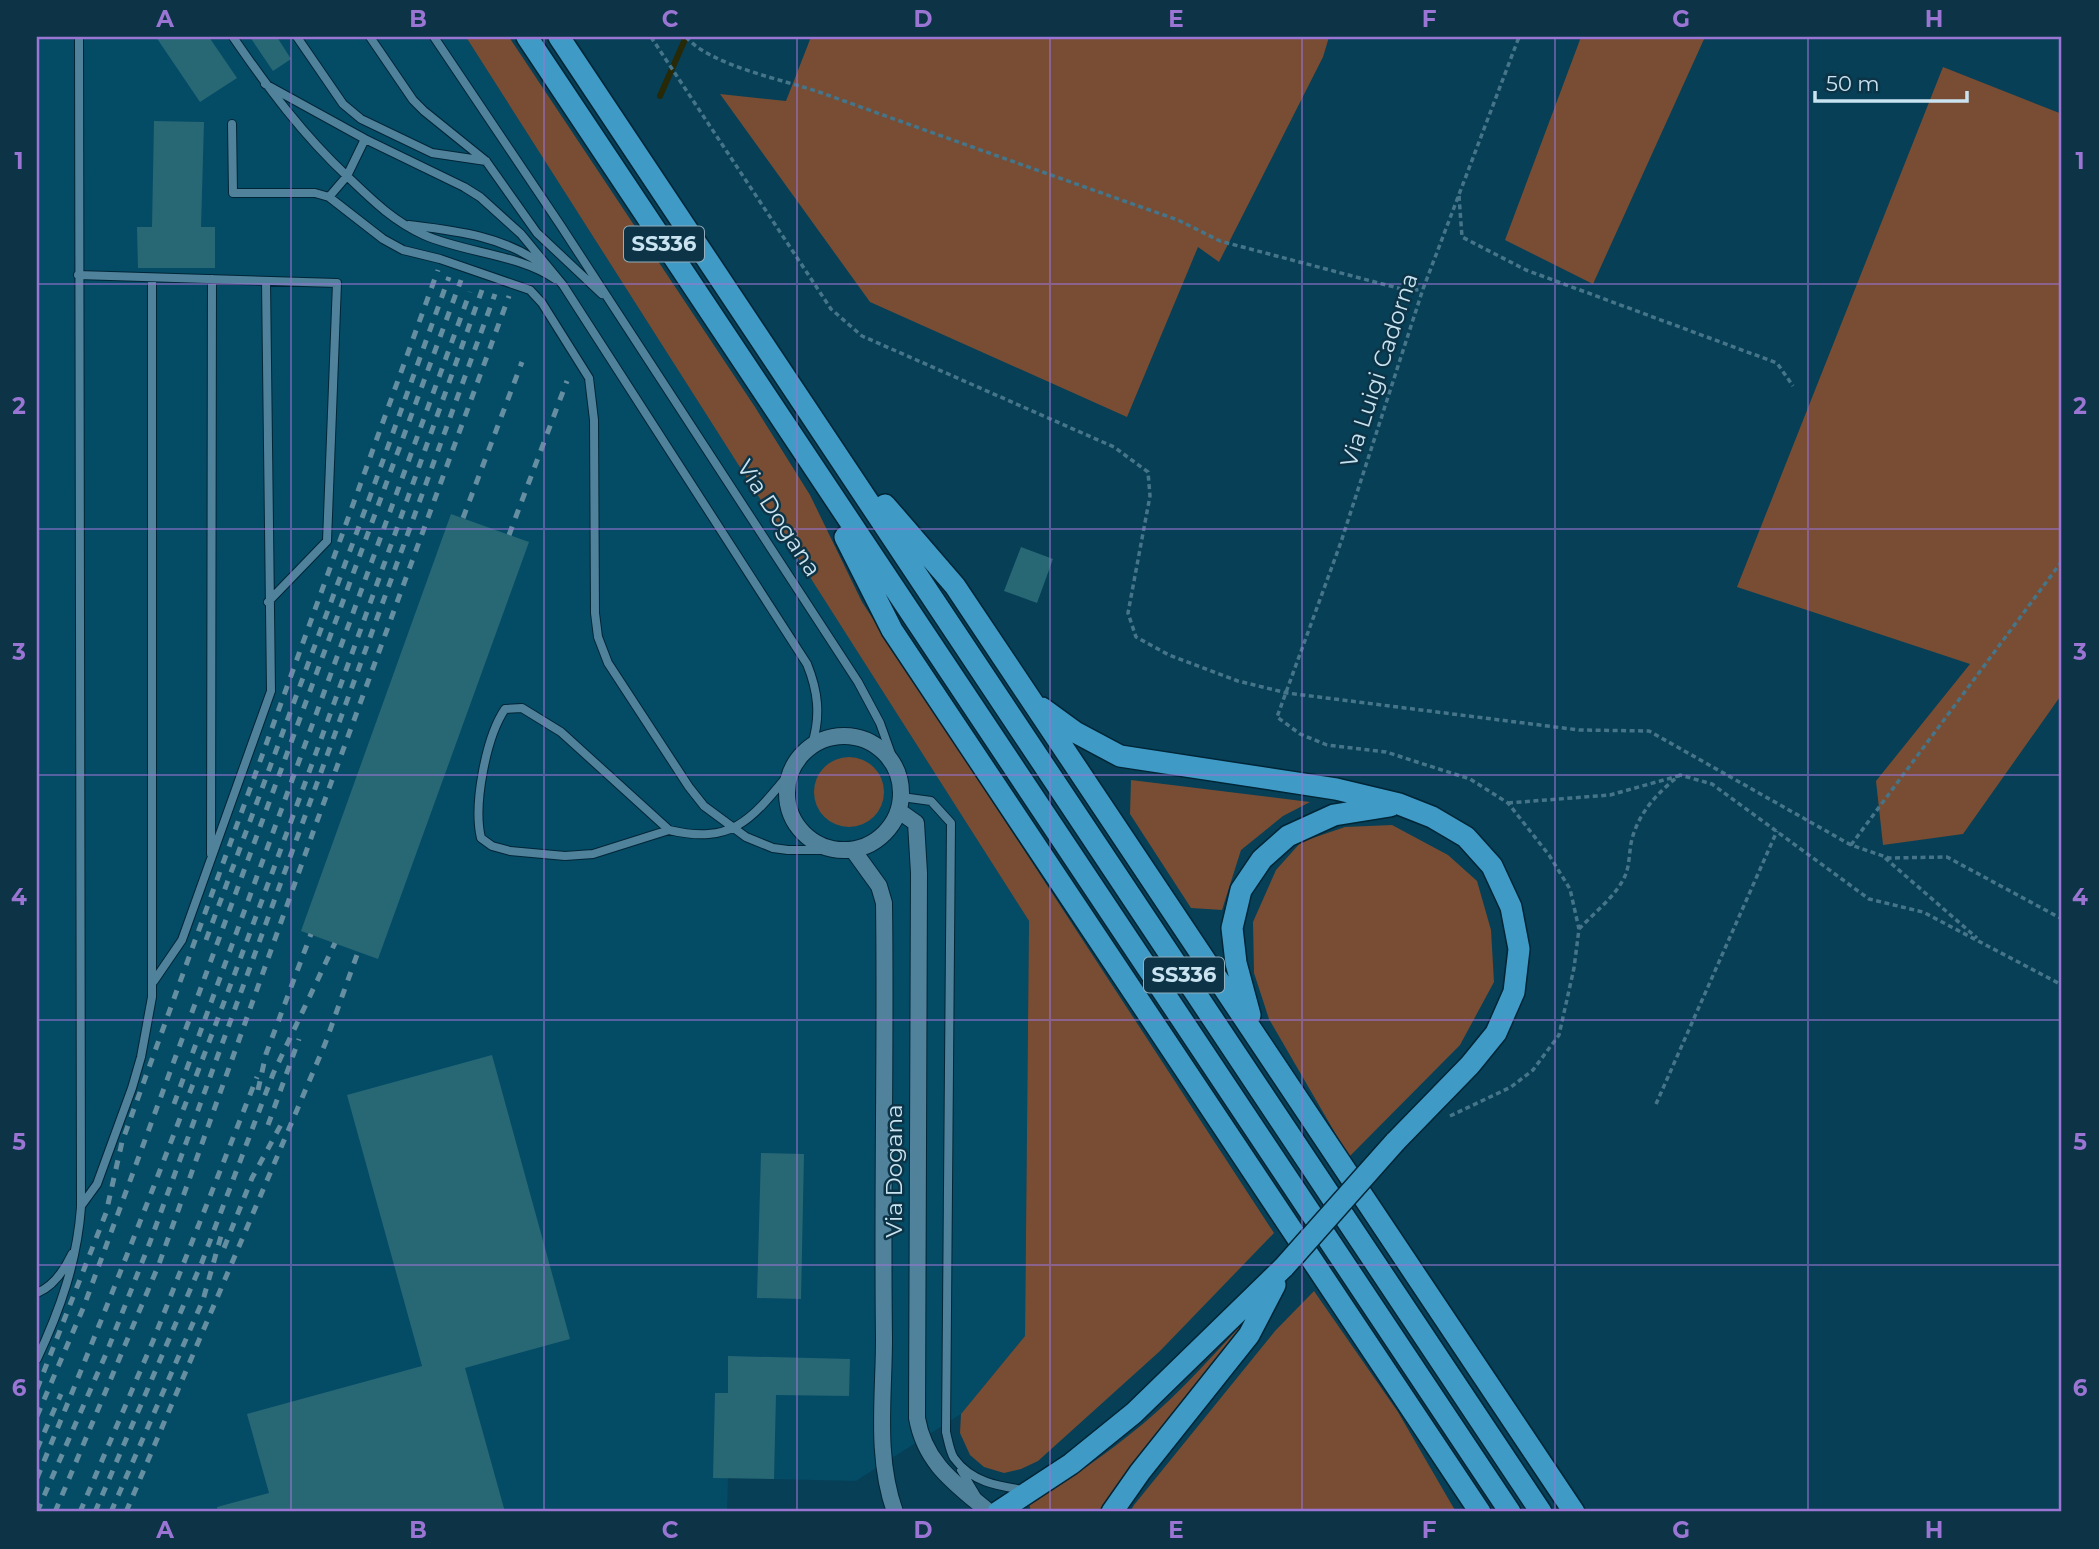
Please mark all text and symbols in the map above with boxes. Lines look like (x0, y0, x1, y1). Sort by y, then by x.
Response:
text: A (155, 5, 174, 33)
text: B (409, 5, 427, 33)
text: C (662, 5, 679, 33)
text: D (914, 5, 933, 33)
text: E (1168, 5, 1184, 33)
text: F (1422, 5, 1437, 33)
text: G (1672, 5, 1690, 33)
text: H (1925, 5, 1943, 33)
scale bar (1815, 60, 1968, 104)
text: 50 m (1826, 71, 1880, 96)
text: 1 (14, 147, 24, 175)
text: 1 (2075, 147, 2085, 175)
road number: SS336 (624, 226, 704, 262)
street label: Via Luigi Cadorna (1334, 269, 1424, 471)
text: 2 (12, 392, 26, 420)
text: 2 (2073, 392, 2087, 420)
street label: Via Dogana (731, 454, 827, 582)
text: 3 (11, 638, 26, 666)
text: 3 (2072, 638, 2087, 666)
text: 4 (11, 883, 27, 911)
text: 4 (2072, 883, 2088, 911)
road number: SS336 (1144, 958, 1224, 992)
street label: Via Dogana (880, 1104, 908, 1238)
text: 5 (12, 1128, 26, 1156)
text: 5 (2073, 1128, 2087, 1156)
text: 6 (12, 1374, 27, 1402)
text: 6 (2073, 1374, 2088, 1402)
text: A (155, 1516, 174, 1544)
text: B (409, 1516, 427, 1544)
text: C (662, 1516, 679, 1544)
text: D (914, 1516, 933, 1544)
text: E (1168, 1516, 1184, 1544)
text: F (1422, 1516, 1437, 1544)
text: G (1672, 1516, 1690, 1544)
text: H (1925, 1516, 1943, 1544)

